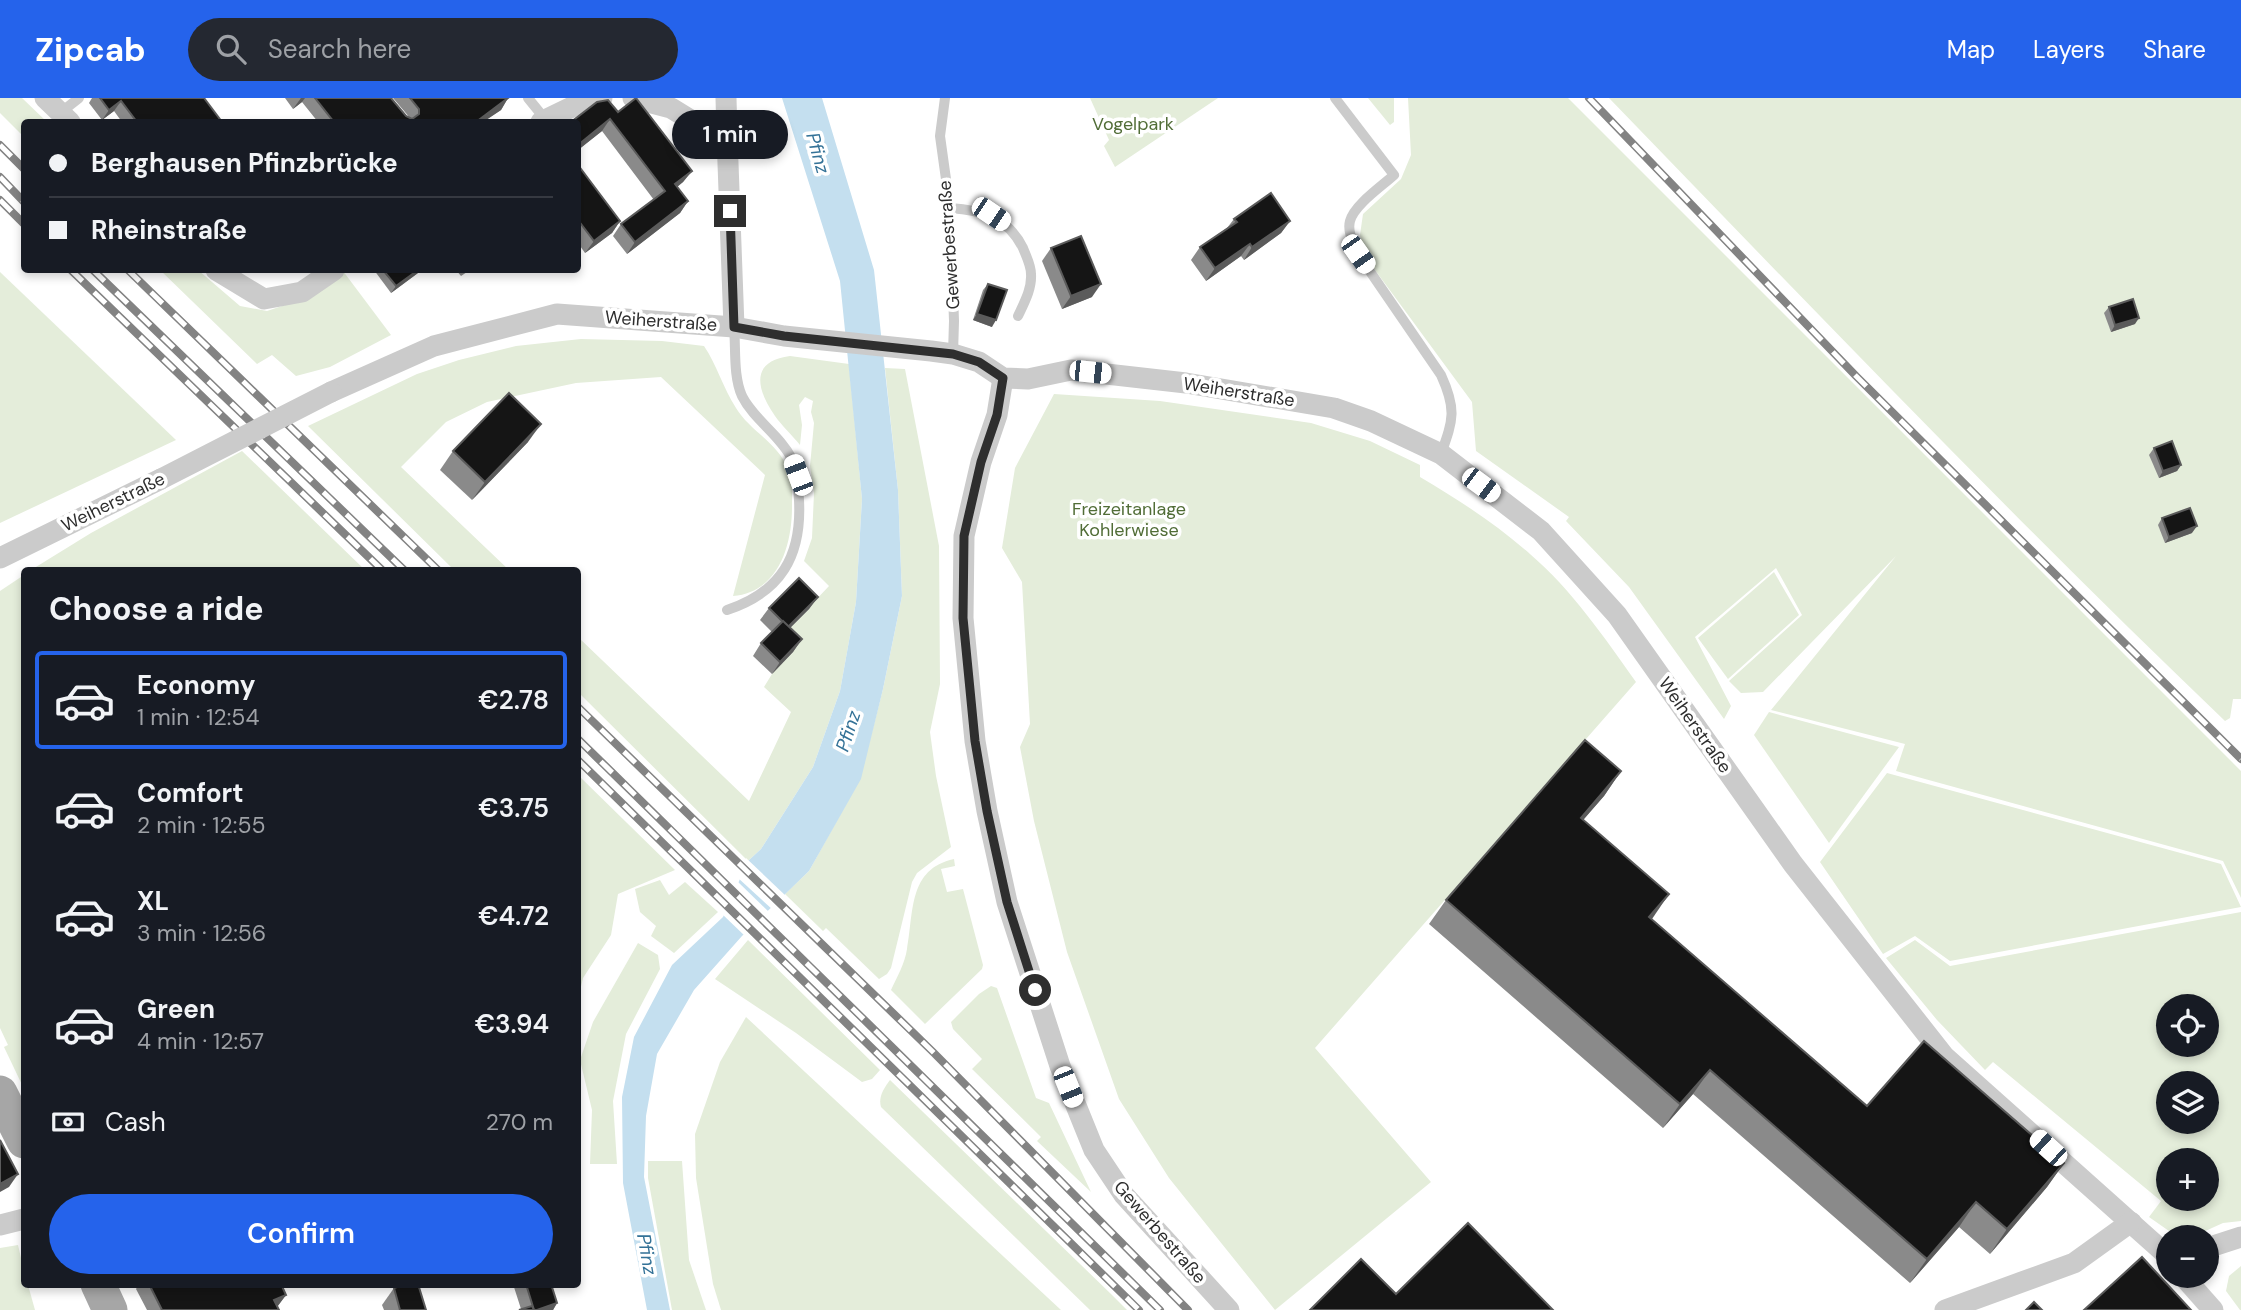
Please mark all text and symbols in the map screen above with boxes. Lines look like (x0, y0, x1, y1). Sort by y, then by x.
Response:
search box (188, 18, 678, 81)
text: Zipcab (35, 28, 146, 71)
icon: search (212, 30, 250, 68)
text: Search here (268, 32, 411, 66)
text: Map (1947, 34, 1995, 65)
text: Layers (2033, 34, 2105, 65)
text: Share (2143, 34, 2206, 65)
callout: 1 min (672, 109, 788, 158)
park label: Vogelpark (1092, 112, 1174, 136)
text: 1 min (703, 119, 757, 149)
water label: Pfinz (800, 130, 836, 177)
text: Berghausen Pfinzbrücke (91, 146, 398, 180)
street label: Gewerbestraße (933, 180, 965, 310)
car (968, 194, 1015, 234)
route end (714, 195, 746, 227)
text: Rheinstraße (91, 213, 247, 247)
car (1338, 231, 1379, 277)
street label: Weiherstraße (604, 305, 718, 337)
car (1069, 359, 1112, 385)
street label: Weiherstraße (1182, 371, 1296, 413)
car (781, 452, 816, 498)
car (1458, 464, 1505, 506)
street label: Weiherstraße (57, 467, 169, 537)
park label: Freizeitanlage Kohlerwiese (1072, 497, 1186, 542)
text: Choose a ride (49, 588, 264, 630)
text: Economy (137, 668, 255, 702)
icon: car (53, 669, 116, 732)
street label: Weiherstraße (1653, 672, 1737, 778)
text: €2.78 (478, 683, 549, 717)
text: 1 min · 12:54 (137, 702, 259, 732)
water label: Pfinz (830, 707, 866, 755)
text: Comfort (137, 776, 243, 810)
icon: car (53, 777, 116, 840)
text: €3.75 (478, 791, 549, 825)
text: 2 min · 12:55 (137, 810, 266, 840)
text: XL (137, 884, 169, 918)
icon: car (53, 885, 116, 948)
text: €4.72 (478, 899, 549, 933)
text: 3 min · 12:56 (137, 918, 266, 948)
route start (1019, 974, 1051, 1006)
text: Green (137, 992, 215, 1026)
icon: car (53, 993, 116, 1056)
map controls (2156, 994, 2219, 1288)
button: locate (2156, 994, 2219, 1057)
text: €3.94 (475, 1007, 549, 1041)
text: 4 min · 12:57 (137, 1026, 264, 1056)
car (1051, 1064, 1086, 1110)
button: layers (2156, 1071, 2219, 1134)
icon: cash (49, 1103, 87, 1141)
text: Cash (105, 1105, 166, 1139)
text: 270 m (486, 1107, 553, 1137)
car (2026, 1126, 2071, 1170)
button: + (2156, 1148, 2219, 1211)
street label: Gewerbestraße (1109, 1175, 1211, 1289)
button: Confirm (49, 1194, 553, 1274)
button: − (2156, 1225, 2219, 1288)
water label: Pfinz (631, 1231, 663, 1277)

